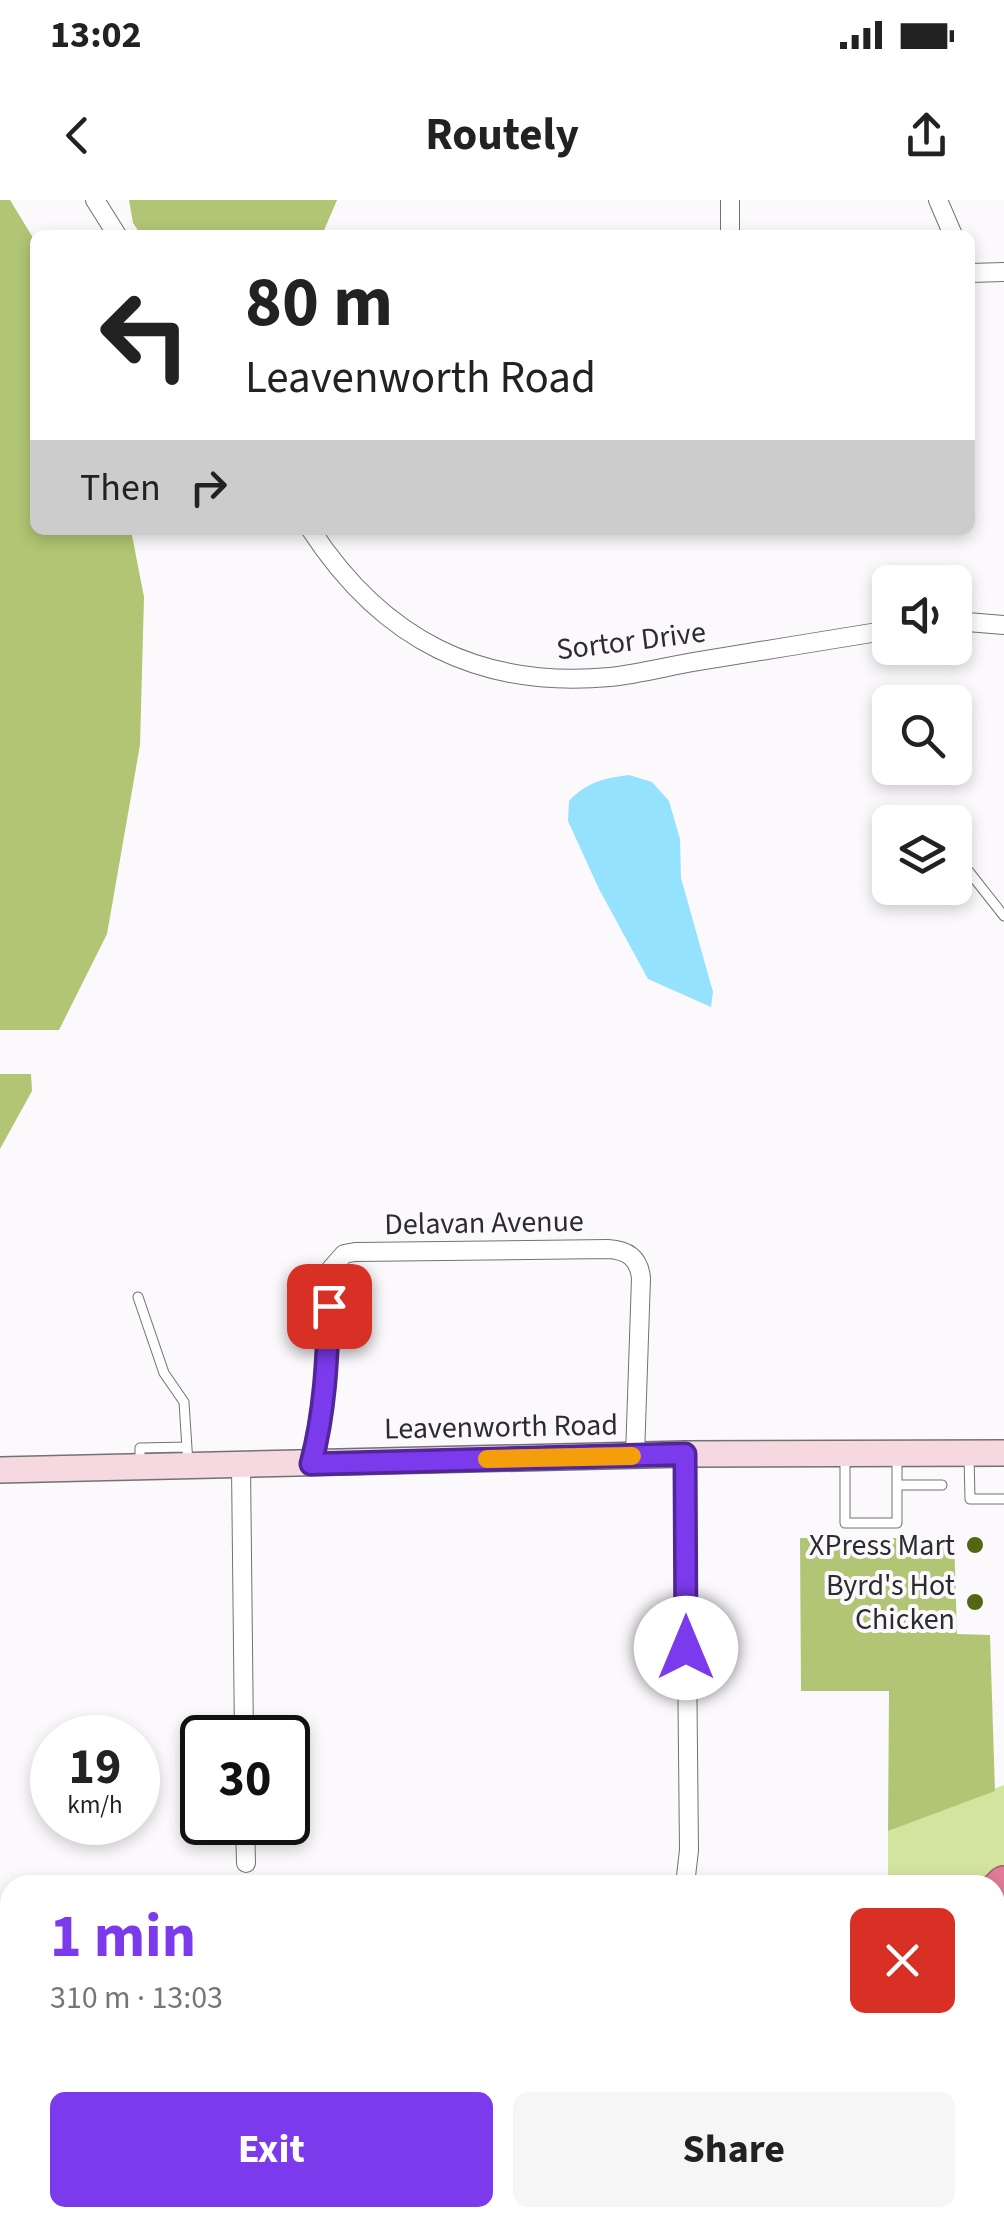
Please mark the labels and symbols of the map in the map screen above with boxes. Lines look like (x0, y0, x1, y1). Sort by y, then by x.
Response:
street label: Sortor Drive (554, 611, 708, 671)
street label: Delavan Avenue (384, 1200, 584, 1246)
pin (287, 1264, 372, 1349)
street label: Leavenworth Road (384, 1403, 618, 1451)
place label: XPress Mart (809, 1524, 955, 1567)
marker: XPress Mart (964, 1534, 986, 1556)
place label: Byrd's Hot Chicken (826, 1564, 955, 1641)
marker: Byrd's Hot Chicken (964, 1591, 986, 1613)
position arrow (634, 1596, 738, 1700)
speed limit sign: 30 (180, 1715, 310, 1845)

